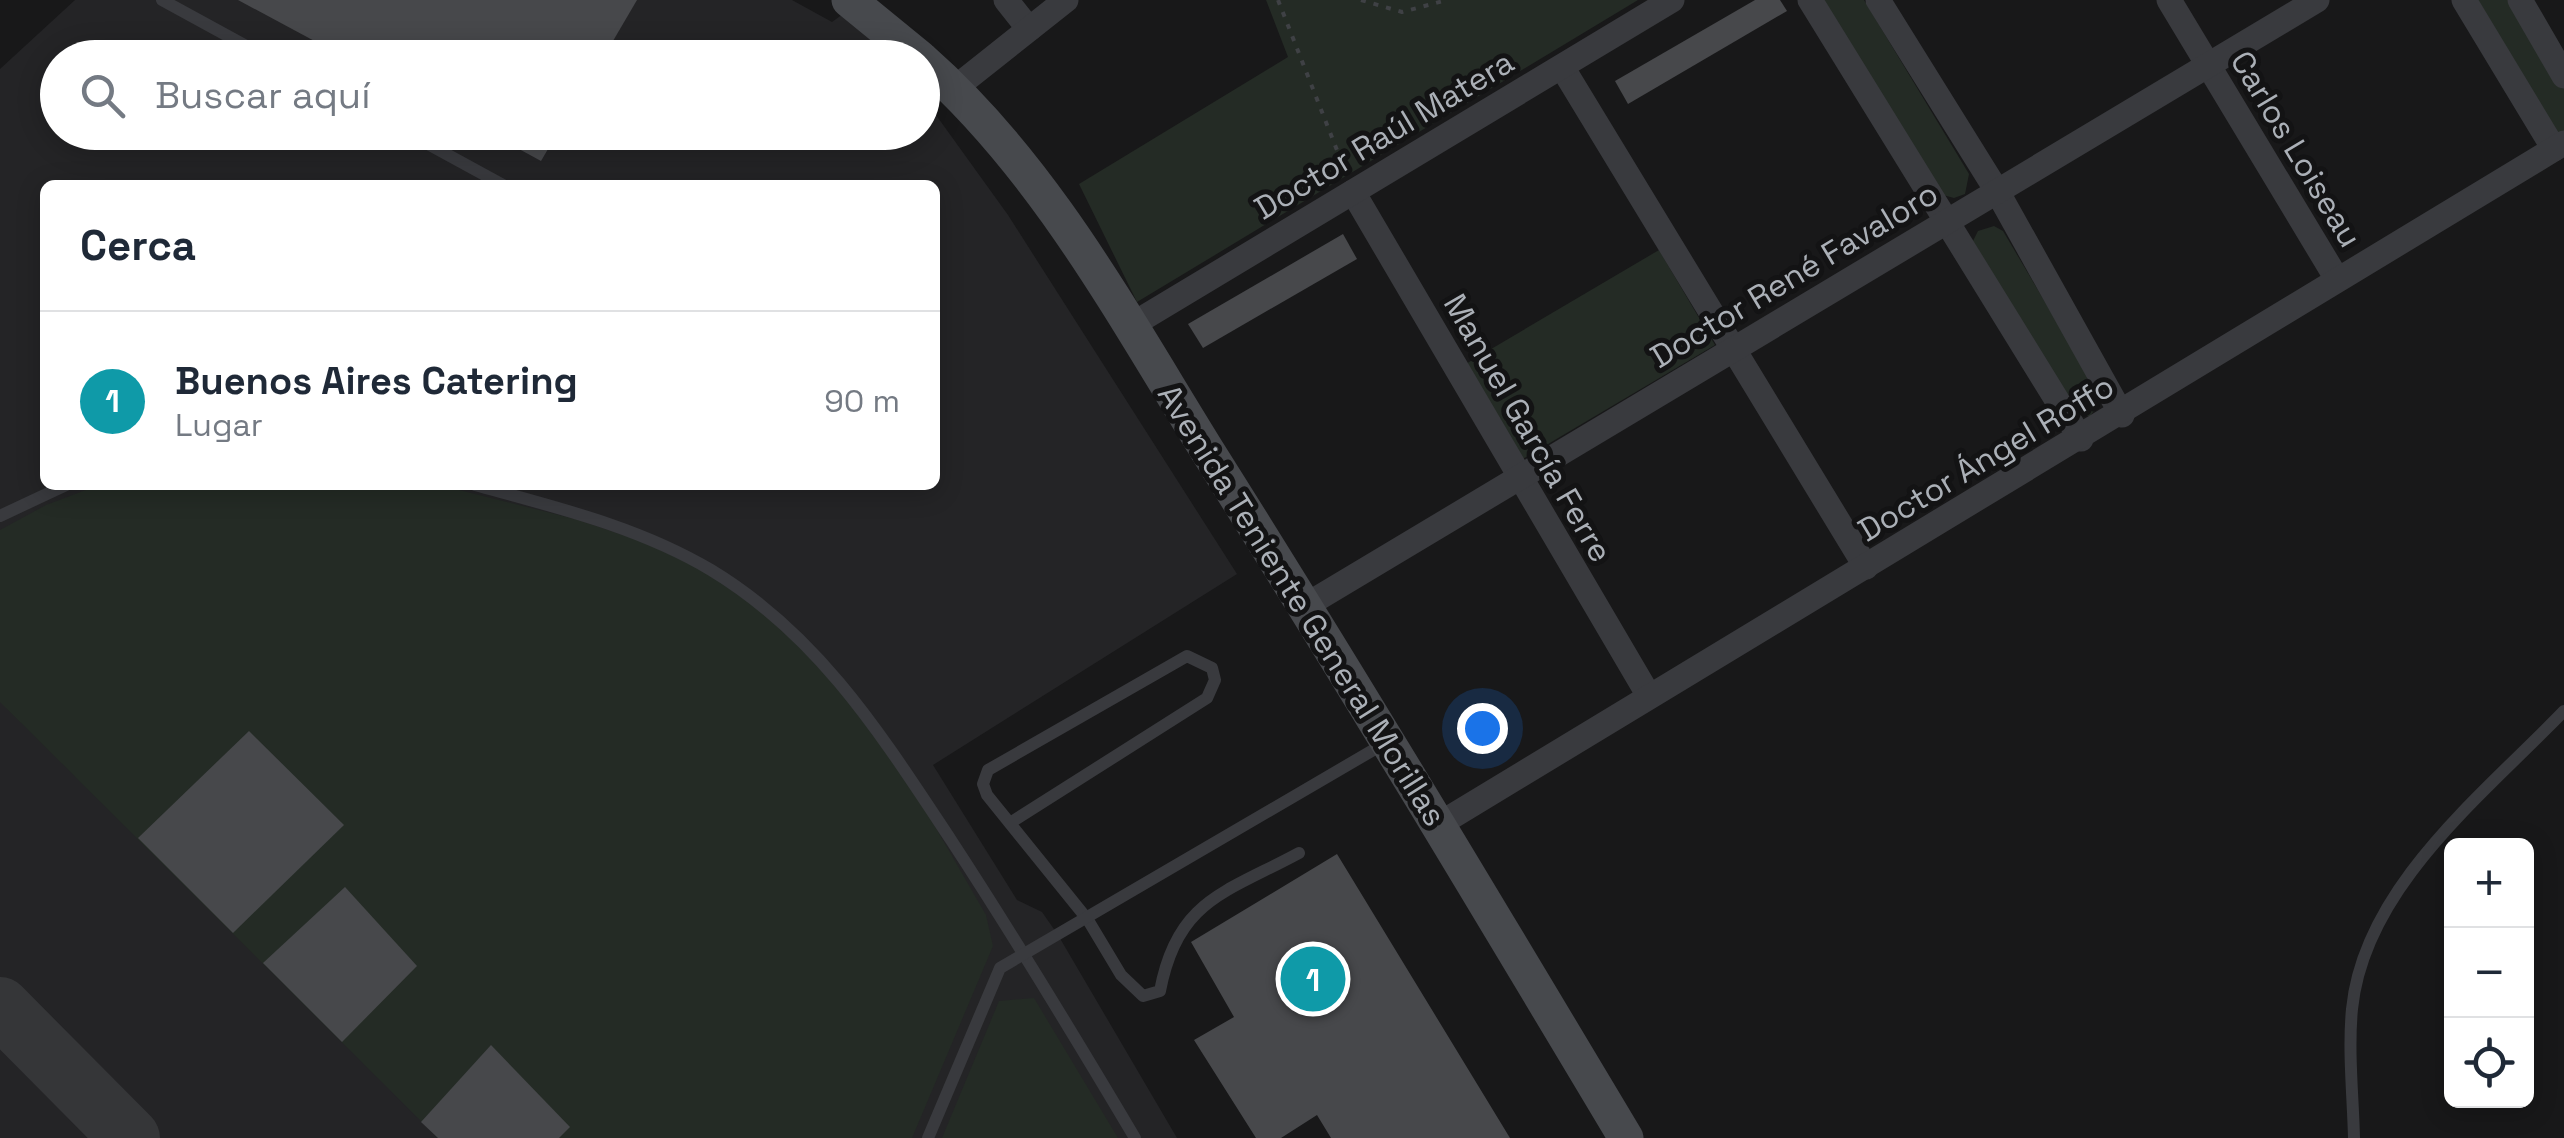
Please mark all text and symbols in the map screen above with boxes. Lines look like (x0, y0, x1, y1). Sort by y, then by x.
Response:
search box (40, 40, 940, 150)
street label: Doctor Raúl Matera (1247, 42, 1521, 228)
street label: Carlos Loiseau (2222, 44, 2370, 254)
icon: search (75, 68, 130, 123)
text: Buscar aquí (155, 71, 370, 119)
street label: Doctor René Favaloro (1643, 173, 1945, 377)
text: Cerca (80, 219, 196, 272)
street label: Manuel García Ferre (1435, 287, 1621, 569)
text: Buenos Aires Catering (175, 357, 578, 405)
street label: Doctor Ángel Roffo (1851, 366, 2121, 550)
street label: Avenida Teniente General Morillas (1149, 377, 1455, 833)
text: 1 (105, 381, 120, 421)
text: 90 m (824, 381, 900, 421)
text: Lugar (175, 405, 263, 445)
your location (1457, 703, 1508, 754)
map controls (2444, 838, 2534, 1108)
button: + (2444, 838, 2534, 928)
button: − (2444, 928, 2534, 1018)
pin: 1 (1280, 942, 1346, 1016)
button: locate (2444, 1018, 2534, 1108)

